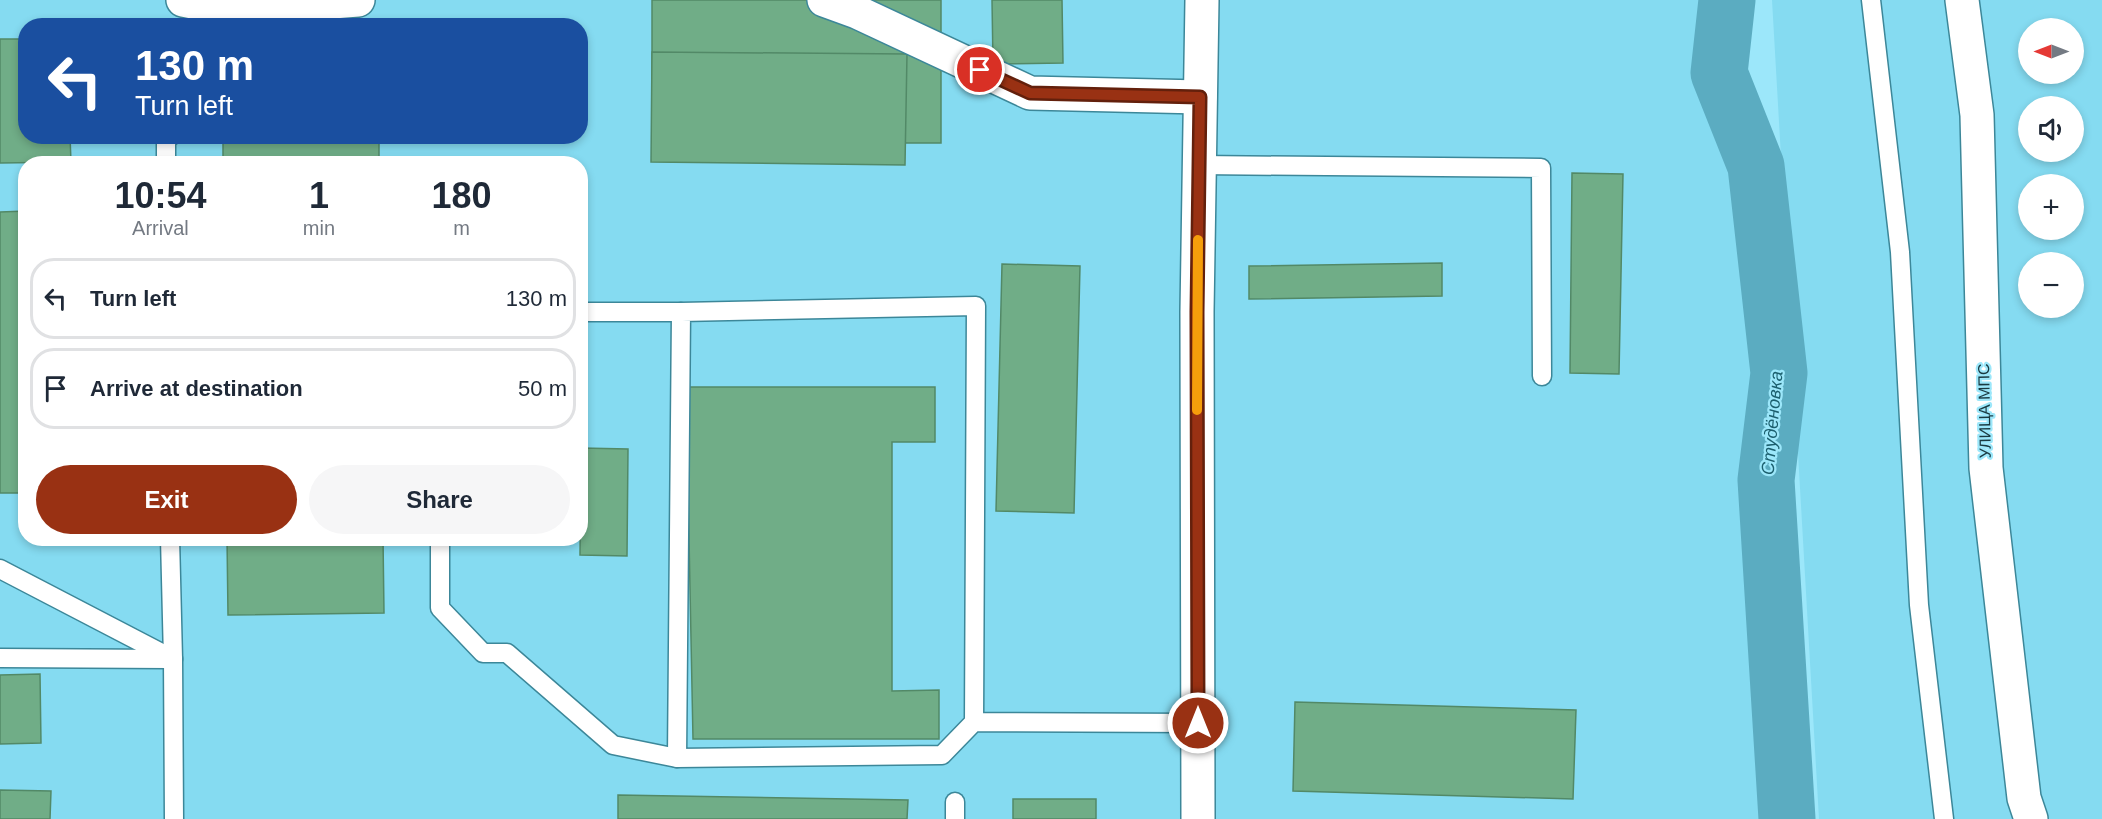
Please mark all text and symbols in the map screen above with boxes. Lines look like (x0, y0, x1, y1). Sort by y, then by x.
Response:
north arrow (2018, 18, 2084, 84)
map controls (2018, 18, 2084, 318)
icon: left (36, 42, 114, 120)
text: 130 m (135, 42, 254, 89)
pin (954, 44, 1005, 95)
icon: arrive (963, 53, 996, 86)
text: Turn left (135, 91, 233, 121)
button: sound (2018, 96, 2084, 162)
button: + (2018, 174, 2084, 240)
text: 10:54 (114, 175, 206, 216)
text: 1 (309, 175, 329, 216)
text: 180 (431, 175, 492, 216)
text: Arrival (132, 217, 189, 239)
text: min (303, 217, 335, 239)
text: m (453, 217, 470, 239)
button: − (2018, 252, 2084, 318)
icon: left (39, 282, 72, 315)
text: Turn left (90, 286, 176, 311)
text: 130 m (506, 286, 567, 311)
street label: УЛИЦА МПС (1975, 363, 1994, 459)
water label: Студёновка (1757, 370, 1787, 476)
icon: arrive (39, 372, 72, 405)
text: Arrive at destination (90, 376, 303, 401)
text: 50 m (518, 376, 567, 401)
button: Exit (36, 465, 297, 534)
button: Share (309, 465, 570, 534)
position arrow (1166, 691, 1230, 755)

